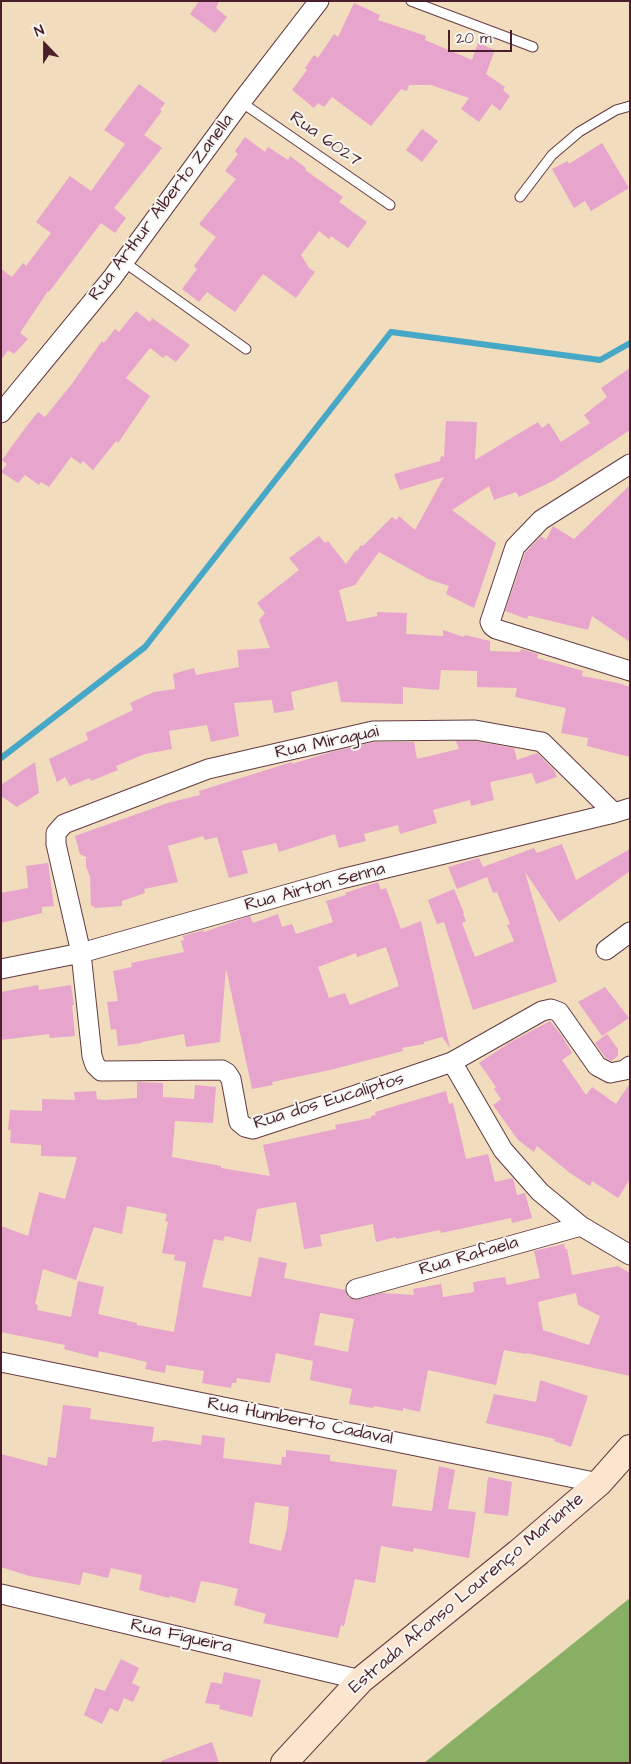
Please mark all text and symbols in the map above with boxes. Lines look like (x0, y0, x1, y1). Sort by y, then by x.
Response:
north arrow (20, 20, 70, 70)
text: N (32, 20, 47, 42)
scale bar (451, 20, 515, 52)
text: 20 m (456, 28, 492, 49)
street label: Rua 6027 (285, 108, 365, 172)
street label: Rua Arthur Alberto Zanella (85, 111, 239, 305)
street label: Rua Miraguai (273, 721, 381, 765)
street label: Rua Airton Senna (242, 859, 388, 917)
street label: Rua dos Eucaliptos (251, 1069, 407, 1135)
street label: Rua Rafaela (417, 1233, 521, 1281)
street label: Rua Humberto Cadaval (205, 1393, 395, 1451)
street label: Estrada Afonso Lourenço Mariante (345, 1489, 589, 1699)
street label: Rua Figueira (128, 1615, 234, 1659)

